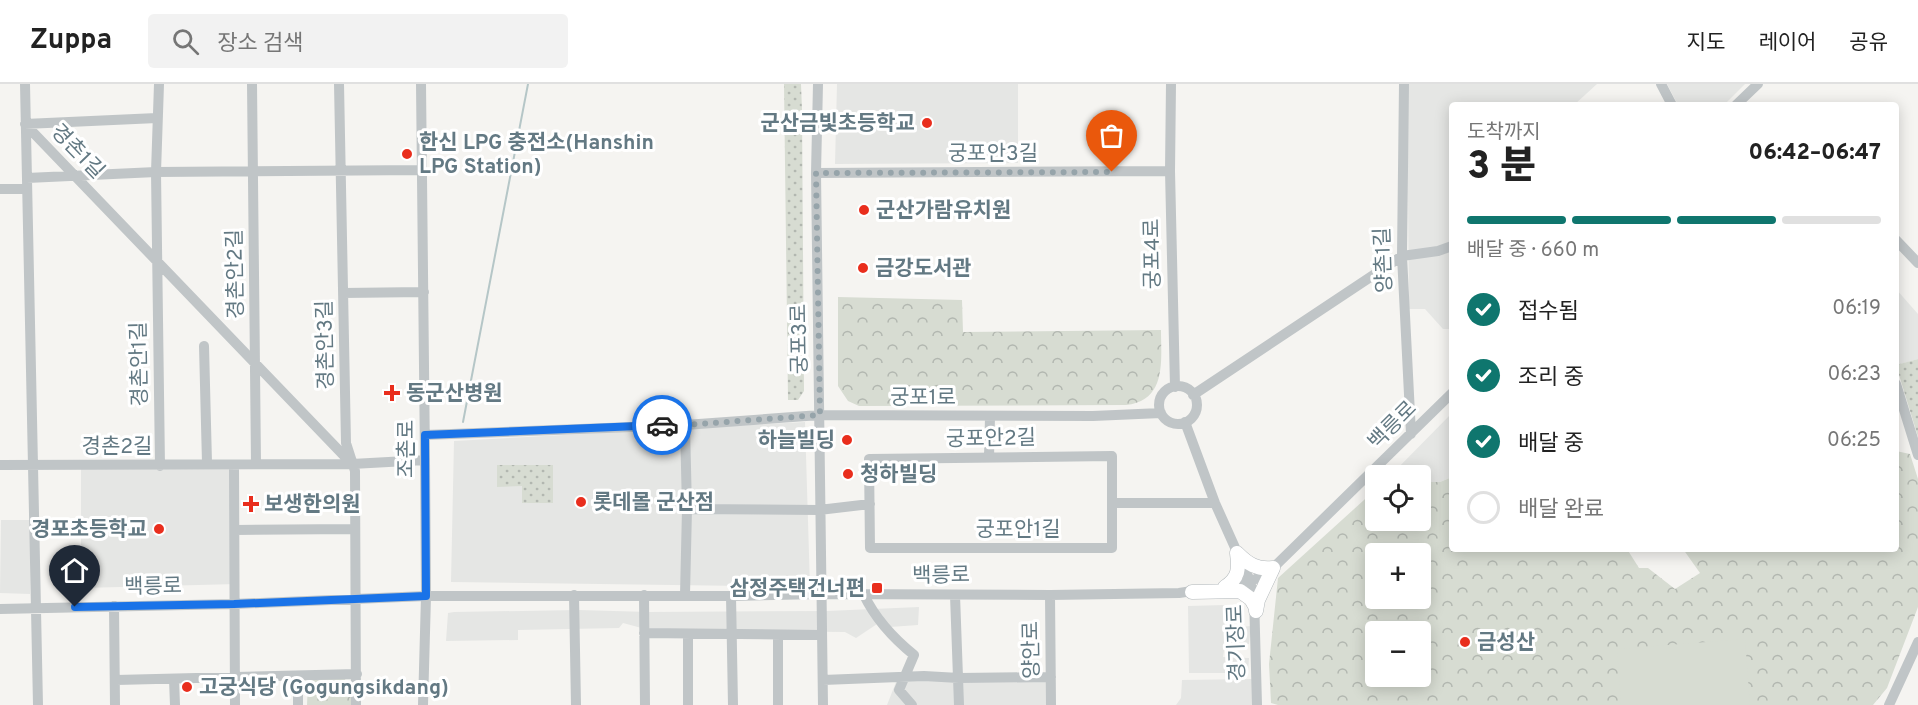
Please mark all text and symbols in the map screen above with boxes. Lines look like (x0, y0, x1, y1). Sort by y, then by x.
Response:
search box (148, 14, 568, 68)
text: Zuppa (30, 23, 112, 59)
icon: search (169, 25, 202, 58)
text: 지도 (1687, 30, 1725, 57)
text: 레이어 (1758, 30, 1816, 57)
text: 공유 (1849, 30, 1888, 57)
text: 장소 검색 (217, 31, 303, 58)
pin (1086, 110, 1137, 172)
place label: 군산금빛초등학교 (760, 111, 915, 138)
marker: 군산금빛초등학교 (920, 116, 934, 130)
street label: 경촌1길 (44, 119, 109, 185)
icon: bag (1095, 119, 1128, 152)
text: 도착까지 (1467, 120, 1541, 146)
place label: 한신 LPG 충전소(Hanshin LPG Station) (419, 130, 654, 181)
text: 06:42–06:47 (1749, 140, 1881, 167)
street label: 궁포안3길 (948, 141, 1038, 168)
text: 3 분 (1467, 144, 1536, 193)
marker: 한신 LPG 충전소(Hanshin LPG Station) (400, 147, 414, 161)
place label: 군산가람유치원 (876, 198, 1011, 225)
marker: 군산가람유치원 (857, 203, 871, 217)
street label: 궁포4로 (1139, 218, 1168, 290)
street label: 양촌1길 (1370, 227, 1399, 293)
street label: 경촌안2길 (222, 229, 251, 319)
text: 배달 중 · 660 m (1467, 238, 1599, 264)
place label: 금강도서관 (875, 256, 972, 283)
marker: 금강도서관 (856, 261, 870, 275)
icon: check (1467, 293, 1500, 326)
text: 06:19 (1832, 296, 1881, 322)
text: 접수됨 (1518, 299, 1579, 326)
street label: 경촌안3길 (312, 300, 341, 390)
street label: 궁포3로 (786, 303, 815, 375)
street label: 경촌안1길 (126, 321, 155, 407)
icon: check (1467, 359, 1500, 392)
text: 06:23 (1827, 362, 1881, 388)
text: 조리 중 (1518, 365, 1584, 392)
place label: 동군산병원 (406, 381, 503, 408)
marker: 동군산병원 (383, 384, 401, 402)
street label: 궁포1로 (890, 385, 956, 412)
courier (632, 395, 692, 455)
street label: 백릉로 (1363, 396, 1423, 456)
icon: car (646, 409, 679, 442)
street label: 조촌로 (394, 420, 421, 478)
street label: 궁포안2길 (946, 425, 1036, 454)
icon: check (1467, 425, 1500, 458)
place label: 하늘빌딩 (758, 428, 835, 455)
text: 06:25 (1827, 428, 1881, 454)
text: 배달 중 (1518, 431, 1584, 458)
marker: 하늘빌딩 (840, 433, 854, 447)
street label: 경촌2길 (82, 434, 152, 461)
place label: 청하빌딩 (860, 462, 937, 489)
map controls (1365, 465, 1431, 687)
button: locate (1365, 465, 1431, 531)
marker: 청하빌딩 (841, 467, 855, 481)
place label: 롯데몰 군산점 (593, 490, 714, 517)
place label: 보생한의원 (264, 492, 361, 519)
marker: 보생한의원 (242, 495, 260, 513)
marker: 롯데몰 군산점 (574, 495, 588, 509)
text: 배달 완료 (1518, 497, 1604, 524)
place label: 경포초등학교 (31, 517, 147, 544)
street label: 궁포안1길 (975, 517, 1061, 544)
marker: 경포초등학교 (152, 522, 166, 536)
button: + (1365, 543, 1431, 609)
pin (49, 545, 100, 607)
icon: home (58, 554, 91, 587)
street label: 백릉로 (912, 562, 970, 591)
street label: 백릉로 (124, 573, 182, 602)
place label: 삼정주택건너편 (730, 576, 865, 603)
marker: 삼정주택건너편 (870, 581, 884, 595)
street label: 경기장로 (1223, 604, 1252, 682)
street label: 양안로 (1018, 621, 1047, 679)
button: − (1365, 621, 1431, 687)
place label: 금성산 (1477, 630, 1535, 657)
marker: 금성산 (1458, 635, 1472, 649)
place label: 고궁식당 (Gogungsikdang) (199, 675, 449, 702)
marker: 고궁식당 (Gogungsikdang) (180, 680, 194, 694)

